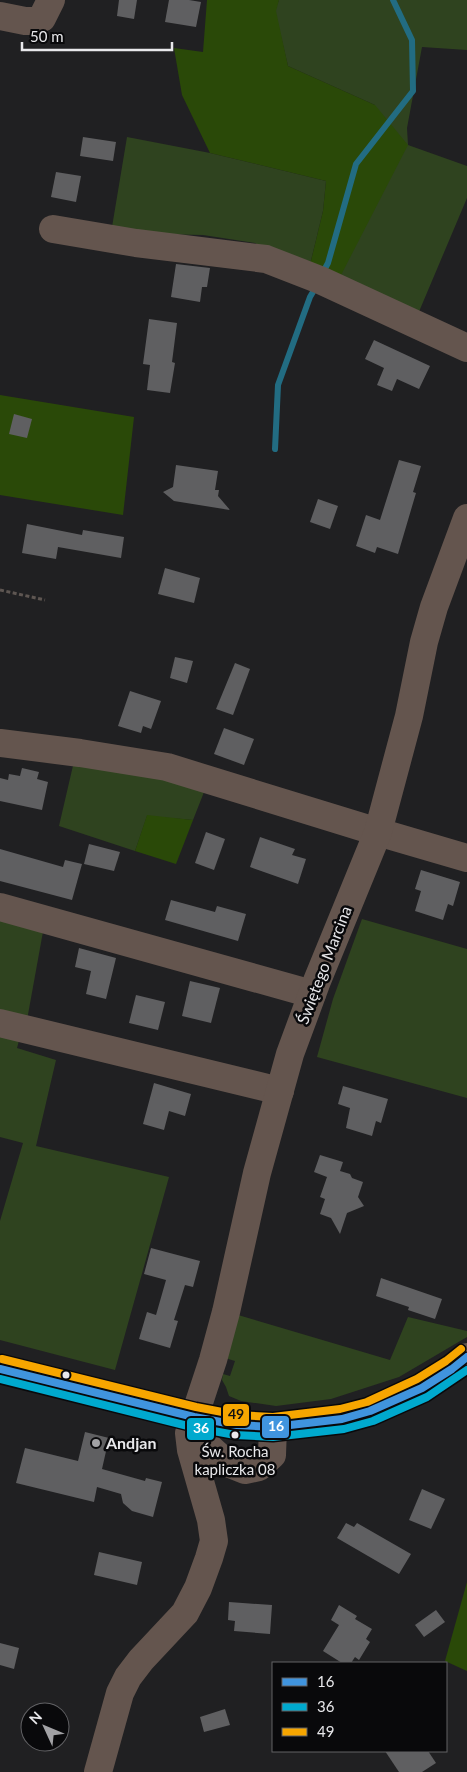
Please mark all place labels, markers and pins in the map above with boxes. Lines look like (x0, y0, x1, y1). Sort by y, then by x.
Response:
unlabelled marker (61, 1370, 71, 1380)
marker: Św. Rocha kapliczka 08 (230, 1430, 240, 1440)
place label: Andjan (105, 1433, 156, 1452)
marker: Andjan (90, 1437, 102, 1449)
place label: Św. Rocha kapliczka 08 (195, 1442, 275, 1478)

